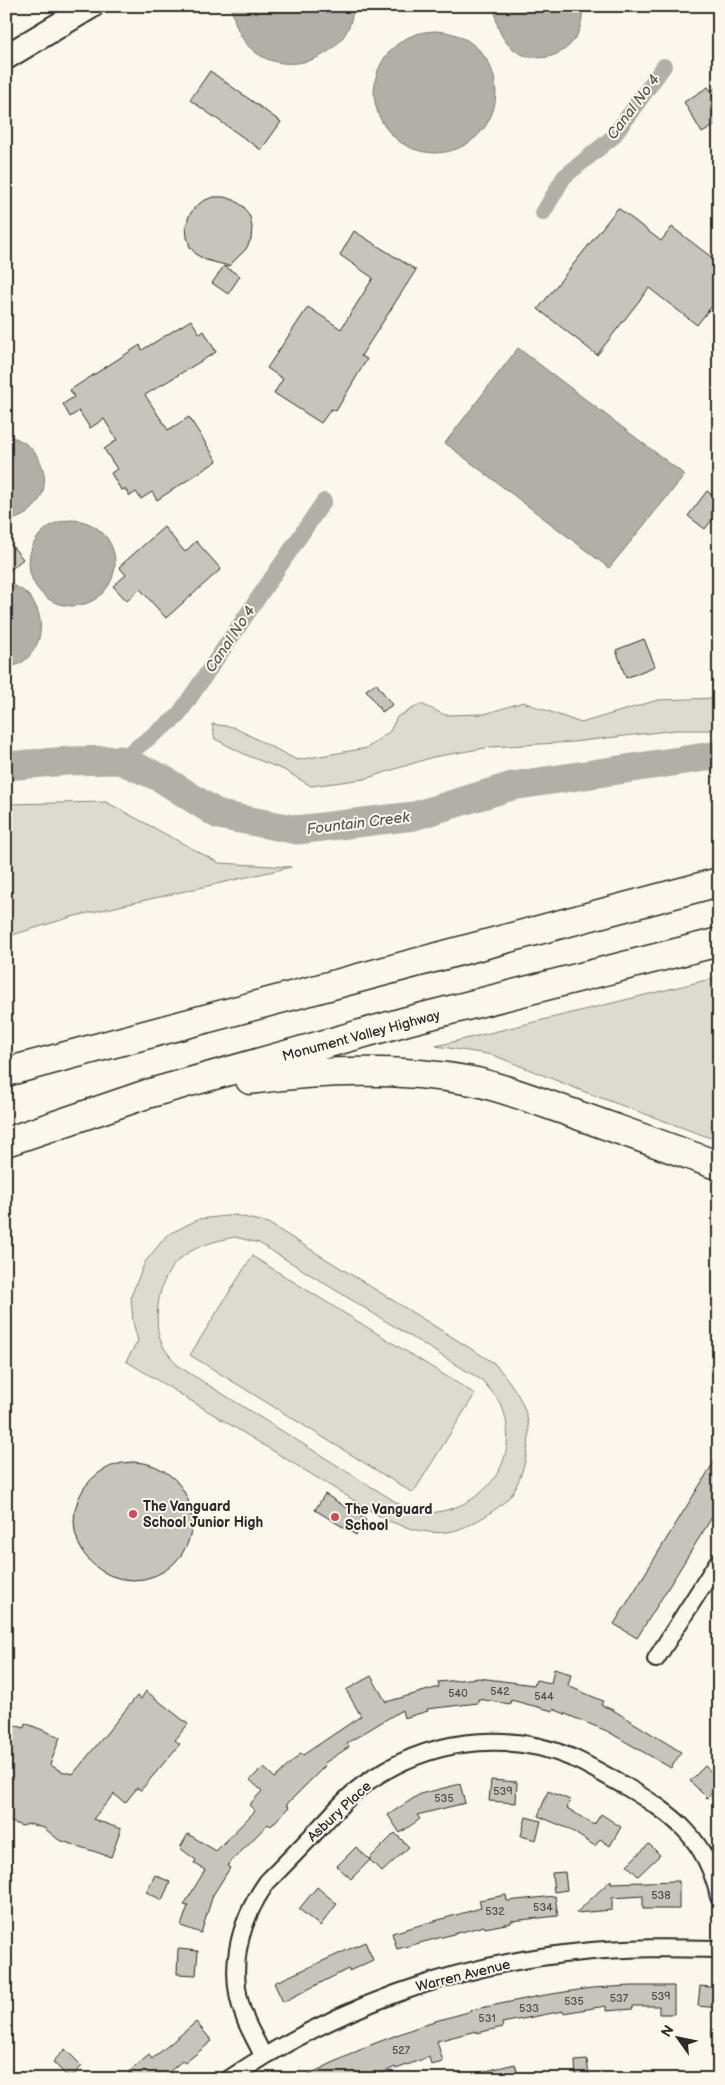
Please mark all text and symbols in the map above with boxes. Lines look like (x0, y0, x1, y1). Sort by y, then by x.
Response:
water label: Canal No 4 (603, 71, 664, 144)
water label: Canal No 4 (201, 602, 260, 676)
water label: Fountain Creek (306, 808, 411, 839)
street label: Monument Valley Highway (280, 1006, 443, 1065)
place label: The Vanguard School Junior High (143, 1498, 263, 1531)
place label: The Vanguard School (345, 1501, 432, 1534)
marker: The Vanguard School Junior High (127, 1508, 139, 1520)
marker: The Vanguard School (329, 1511, 341, 1523)
house number: 542 (490, 1685, 510, 1698)
house number: 540 (448, 1687, 468, 1700)
house number: 544 (534, 1690, 554, 1703)
street label: Asbury Place (304, 1778, 375, 1845)
house number: 539 (493, 1785, 513, 1798)
house number: 535 (434, 1792, 454, 1805)
house number: 538 (651, 1889, 671, 1902)
house number: 534 (533, 1901, 553, 1914)
house number: 532 (485, 1905, 505, 1918)
street label: Warren Avenue (414, 1956, 512, 1995)
house number: 539 (651, 1990, 671, 2003)
house number: 537 (610, 1992, 629, 2005)
house number: 535 (564, 1995, 584, 2008)
house number: 533 (519, 2002, 539, 2015)
house number: 531 (478, 2012, 496, 2025)
north arrow (652, 2012, 702, 2062)
text: N (658, 2022, 678, 2040)
house number: 527 (392, 2044, 411, 2057)

